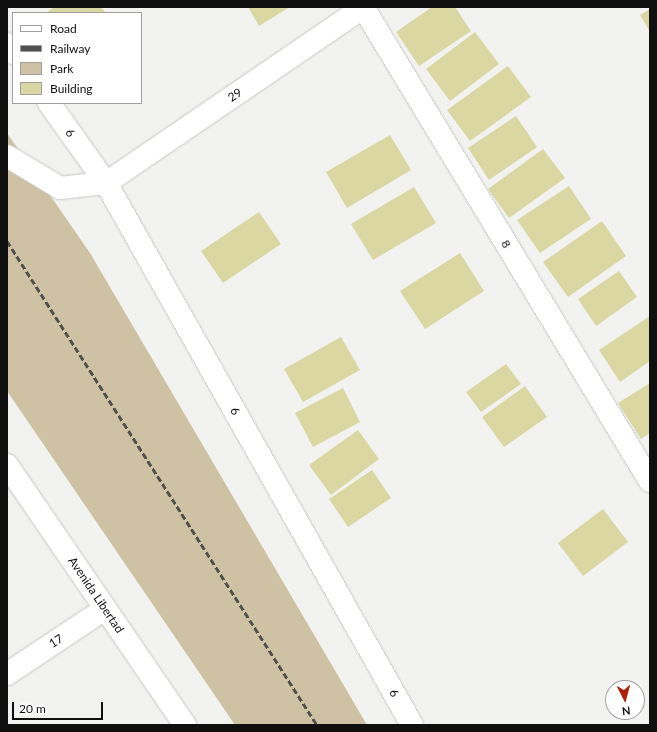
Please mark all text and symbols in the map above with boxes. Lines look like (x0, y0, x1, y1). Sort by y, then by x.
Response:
legend (12, 12, 142, 104)
text: Road (50, 21, 77, 36)
text: Railway (50, 41, 90, 56)
text: Park (50, 61, 73, 76)
text: Building (50, 81, 93, 96)
street label: 29 (225, 85, 245, 105)
street label: 6 (62, 126, 78, 140)
street label: 8 (498, 237, 514, 251)
street label: 6 (227, 404, 243, 418)
street label: Avenida Libertad (65, 554, 127, 636)
street label: 17 (46, 631, 66, 651)
north arrow (605, 680, 645, 720)
street label: 6 (386, 686, 402, 700)
scale bar (14, 694, 105, 720)
text: 20 m (19, 701, 46, 716)
text: N (621, 705, 631, 718)

